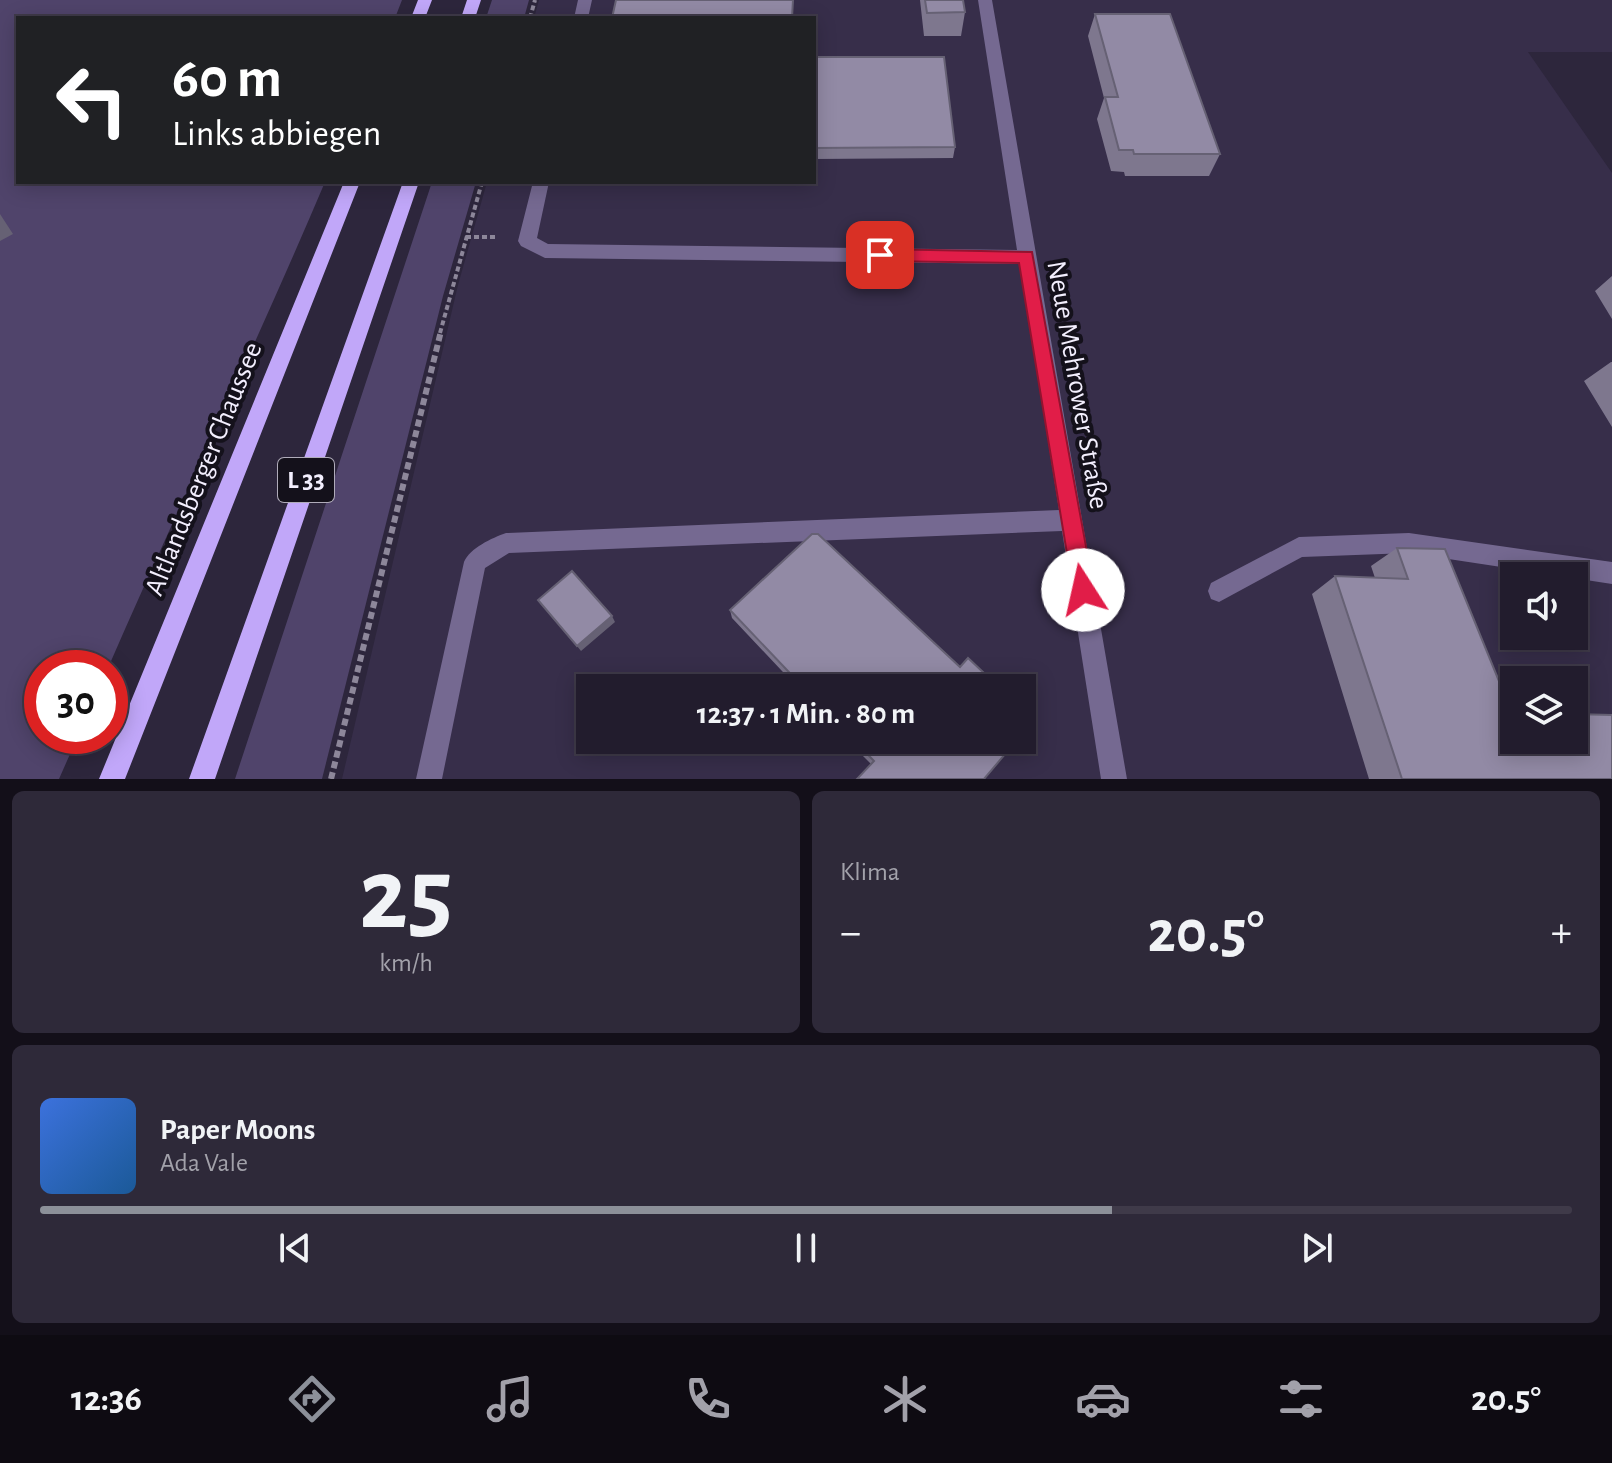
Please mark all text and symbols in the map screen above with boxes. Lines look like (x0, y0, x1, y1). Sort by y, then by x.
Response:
icon: left (40, 48, 144, 152)
text: 60 m (172, 51, 282, 107)
text: Links abbiegen (172, 116, 381, 152)
pin (846, 221, 914, 289)
icon: arrive (858, 233, 902, 277)
street label: Neue Mehrower Straße (1041, 259, 1113, 511)
street label: Altlandsberger Chaussee (140, 338, 268, 600)
road number: L 33 (278, 458, 334, 502)
position arrow (1041, 548, 1125, 632)
map controls (1500, 562, 1588, 754)
button: sound (1500, 562, 1588, 650)
speed limit sign: 30 (24, 650, 128, 754)
button: layers (1500, 666, 1588, 754)
text: 12:37 · 1 Min. · 80 m (697, 699, 915, 729)
text: 25 (359, 844, 453, 948)
text: Klima (840, 859, 900, 885)
text: 20.5° (1148, 903, 1264, 963)
text: − (840, 911, 861, 955)
text: + (1551, 911, 1572, 955)
text: km/h (379, 950, 433, 976)
text: Paper Moons (160, 1115, 315, 1145)
text: Ada Vale (160, 1150, 248, 1176)
icon: previous (273, 1226, 317, 1270)
icon: pause (784, 1226, 828, 1270)
icon: next (1295, 1226, 1339, 1270)
icon: directions (284, 1371, 340, 1427)
icon: music (482, 1371, 538, 1427)
icon: phone (680, 1371, 736, 1427)
icon: climate (877, 1371, 933, 1427)
icon: car (1075, 1371, 1131, 1427)
icon: filters (1273, 1371, 1329, 1427)
text: 12:36 (71, 1381, 142, 1417)
text: 20.5° (1471, 1381, 1541, 1417)

